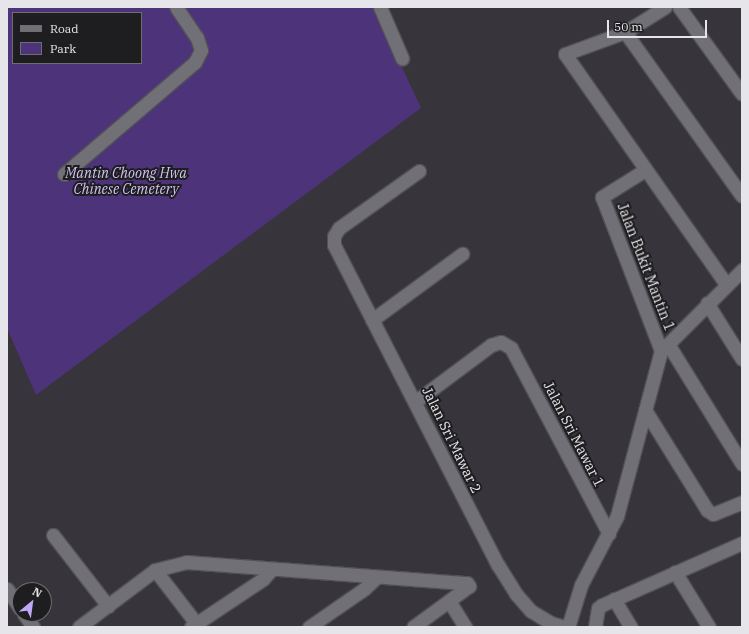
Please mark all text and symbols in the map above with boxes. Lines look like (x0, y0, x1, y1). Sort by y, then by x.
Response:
legend (12, 12, 142, 64)
scale bar (609, 12, 709, 38)
text: 50 m (614, 19, 643, 34)
text: Road (50, 21, 79, 36)
text: Park (50, 41, 76, 56)
park label: Mantin Choong Hwa Chinese Cemetery (65, 165, 187, 198)
street label: Jalan Bukit Mantin 1 (614, 201, 678, 333)
street label: Jalan Sri Mawar 1 (540, 378, 608, 490)
street label: Jalan Sri Mawar 2 (419, 384, 485, 496)
north arrow (12, 582, 52, 622)
text: N (30, 584, 45, 601)

